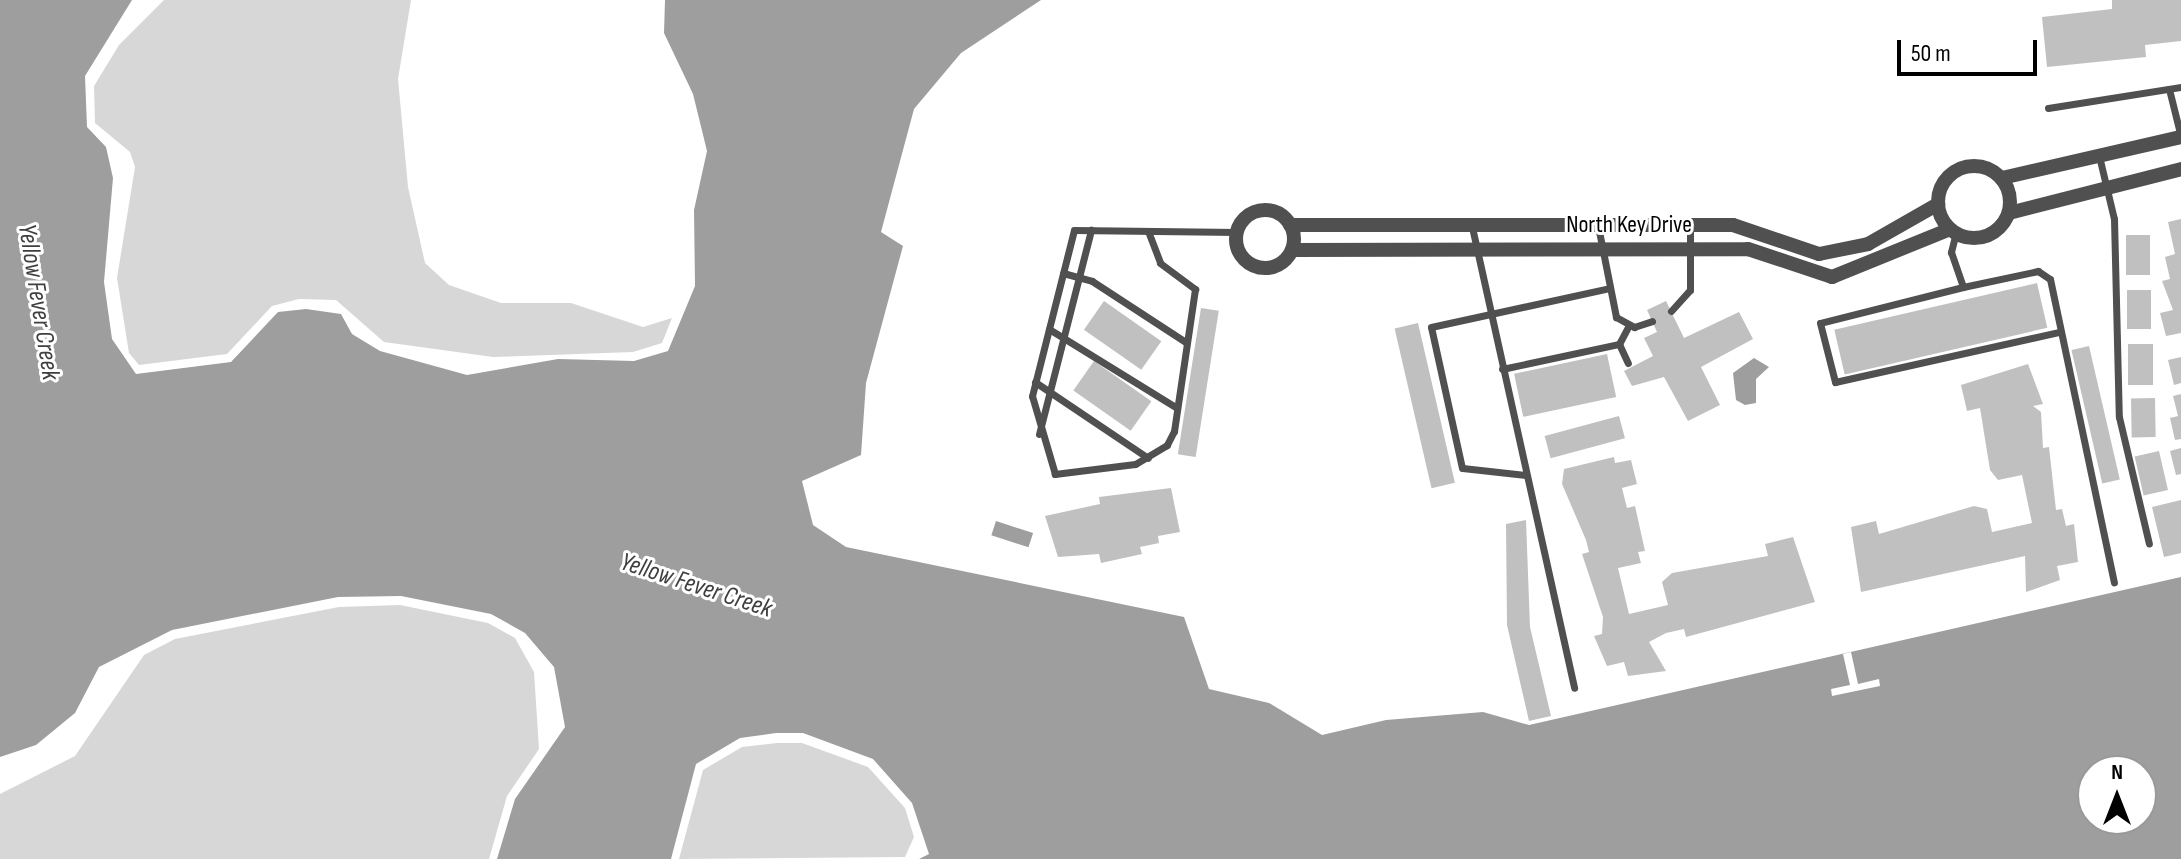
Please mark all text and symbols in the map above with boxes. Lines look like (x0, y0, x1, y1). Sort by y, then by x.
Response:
scale bar (1901, 24, 2041, 74)
text: 50 m (1911, 39, 1951, 68)
street label: North Key Drive (1566, 211, 1692, 239)
water label: Yellow Fever Creek (10, 222, 66, 382)
water label: Yellow Fever Creek (616, 547, 776, 625)
north arrow (2077, 755, 2157, 835)
text: N (2111, 759, 2123, 786)

